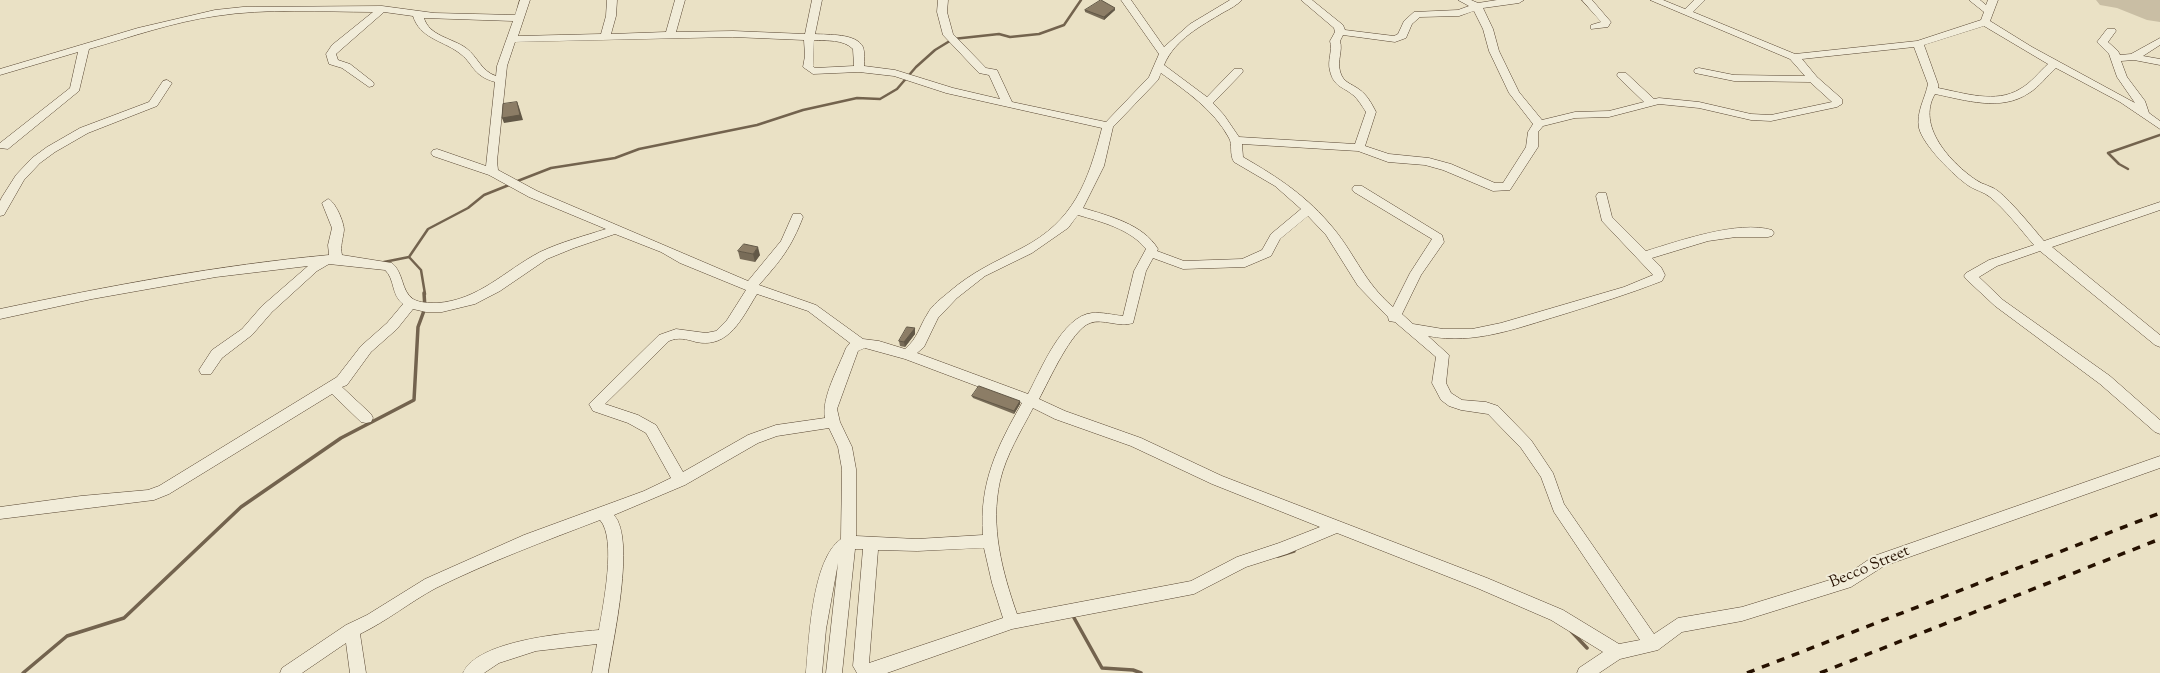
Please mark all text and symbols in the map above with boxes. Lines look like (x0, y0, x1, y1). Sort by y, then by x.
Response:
street label: Becco Street (1827, 542, 1913, 594)

